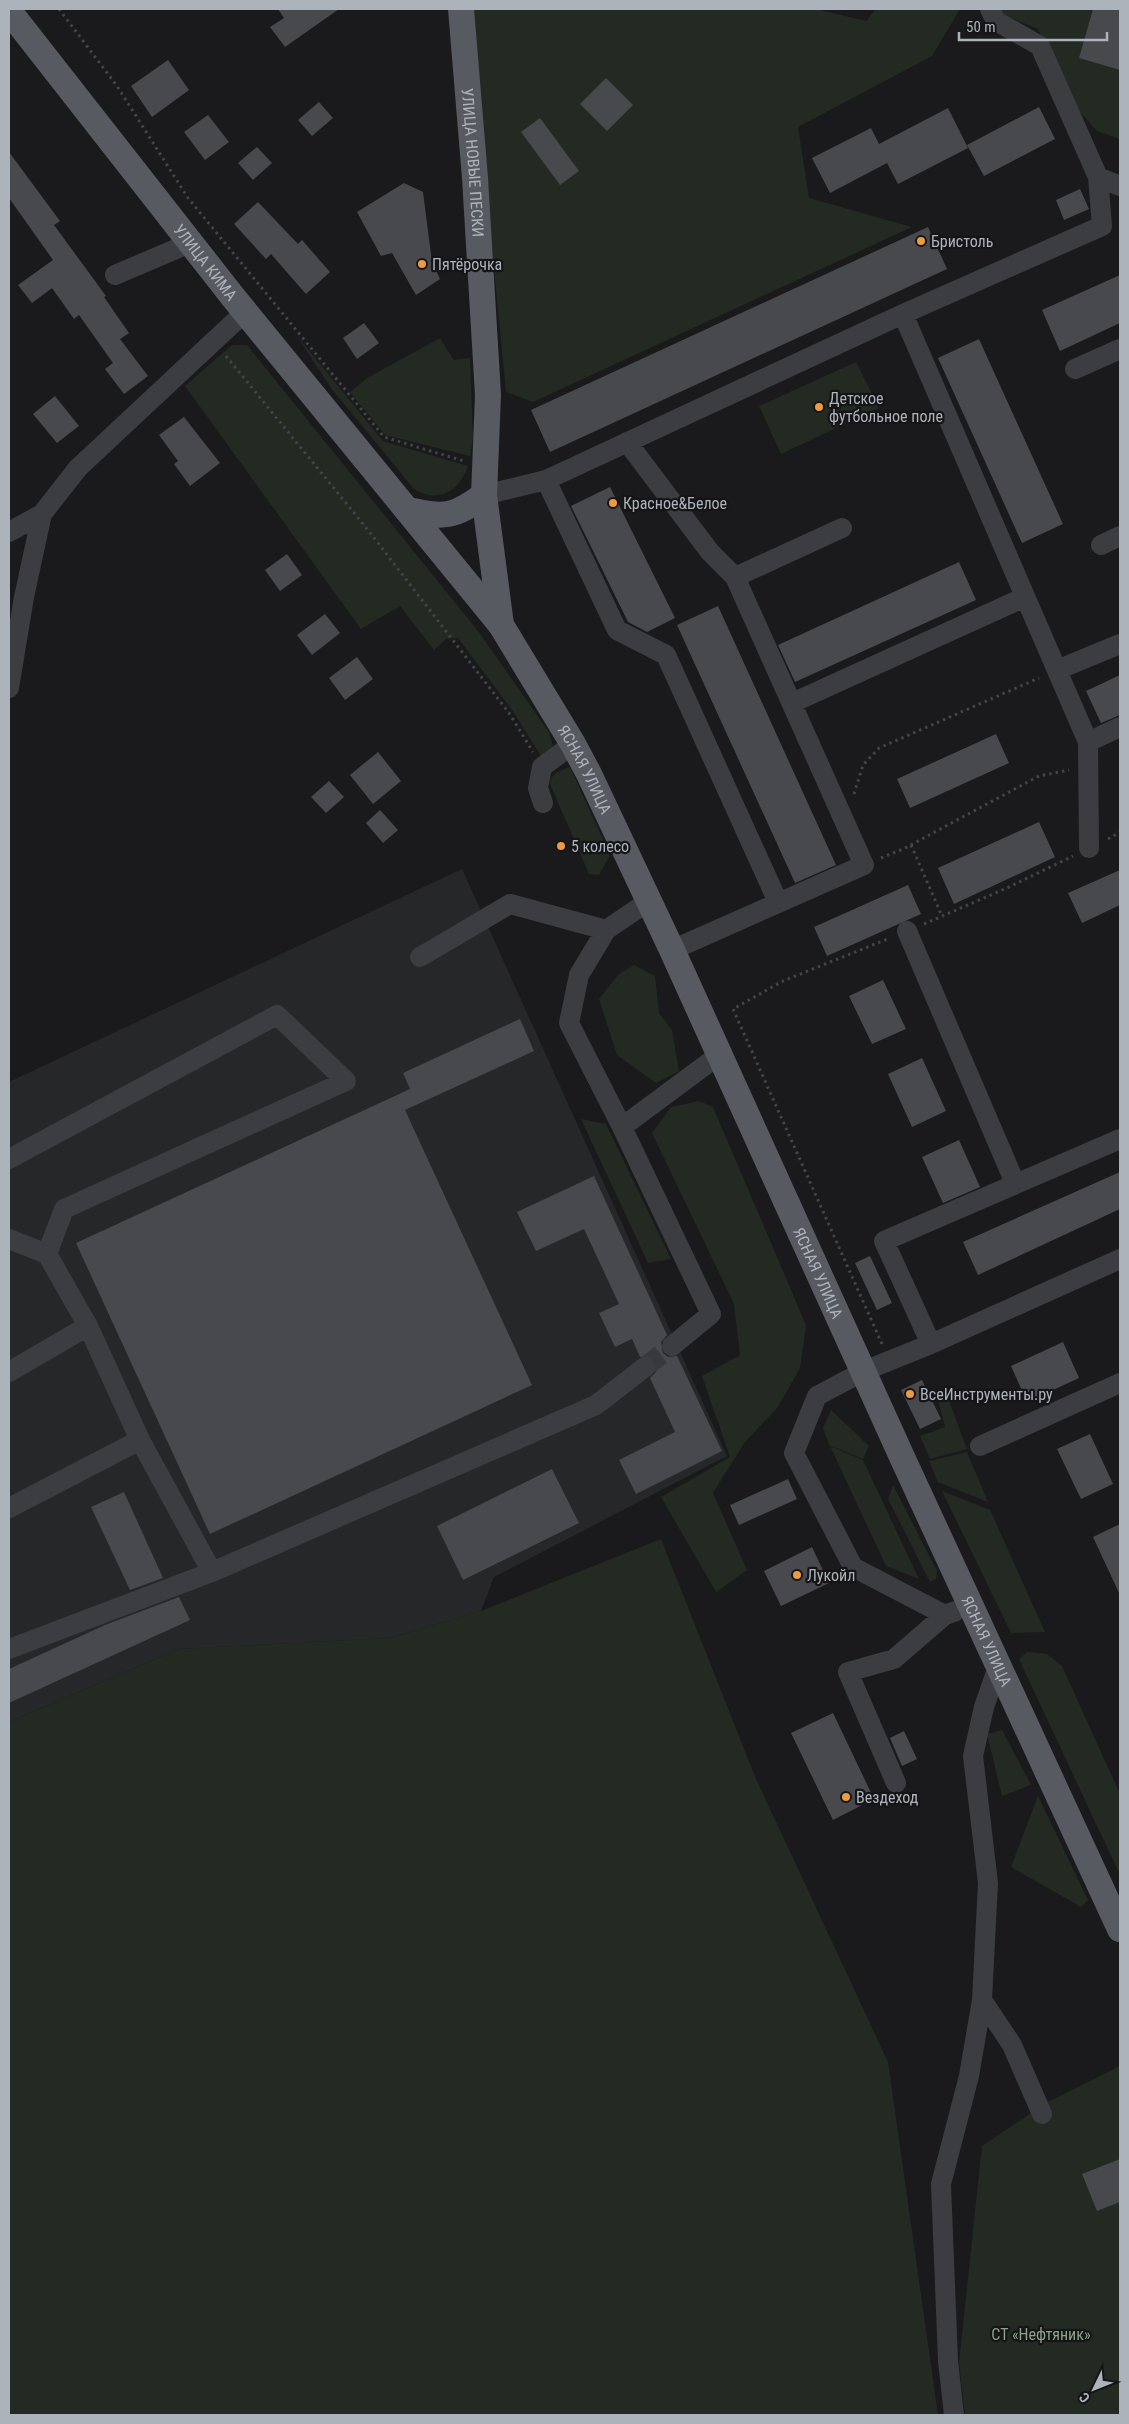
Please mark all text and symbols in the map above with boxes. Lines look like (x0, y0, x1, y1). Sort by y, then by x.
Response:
scale bar (959, 10, 1106, 42)
text: 50 m (966, 18, 996, 36)
street label: УЛИЦА НОВЫЕ ПЕСКИ (458, 87, 488, 238)
street label: УЛИЦА КИМА (170, 220, 241, 304)
place label: Бристоль (931, 232, 993, 251)
marker: Бристоль (915, 235, 927, 247)
place label: Пятёрочка (432, 255, 502, 274)
marker: Пятёрочка (416, 258, 428, 270)
place label: Детское футбольное поле (829, 389, 943, 426)
marker: Детское футбольное поле (813, 401, 825, 413)
place label: Красное&Белое (623, 494, 727, 513)
marker: Красное&Белое (607, 497, 619, 509)
street label: ЯСНАЯ УЛИЦА (554, 721, 616, 817)
place label: 5 колесо (571, 837, 629, 856)
marker: 5 колесо (555, 840, 567, 852)
street label: ЯСНАЯ УЛИЦА (790, 1224, 847, 1321)
place label: ВсеИнструменты.ру (920, 1385, 1053, 1404)
marker: ВсеИнструменты.ру (904, 1388, 916, 1400)
place label: Лукойл (807, 1566, 855, 1585)
marker: Лукойл (791, 1569, 803, 1581)
street label: ЯСНАЯ УЛИЦА (958, 1593, 1016, 1689)
place label: Вездеход (856, 1788, 919, 1807)
marker: Вездеход (840, 1791, 852, 1803)
park label: СТ «Нефтяник» (991, 2325, 1091, 2344)
north arrow (1069, 2364, 1119, 2414)
text: С (1076, 2389, 1093, 2406)

